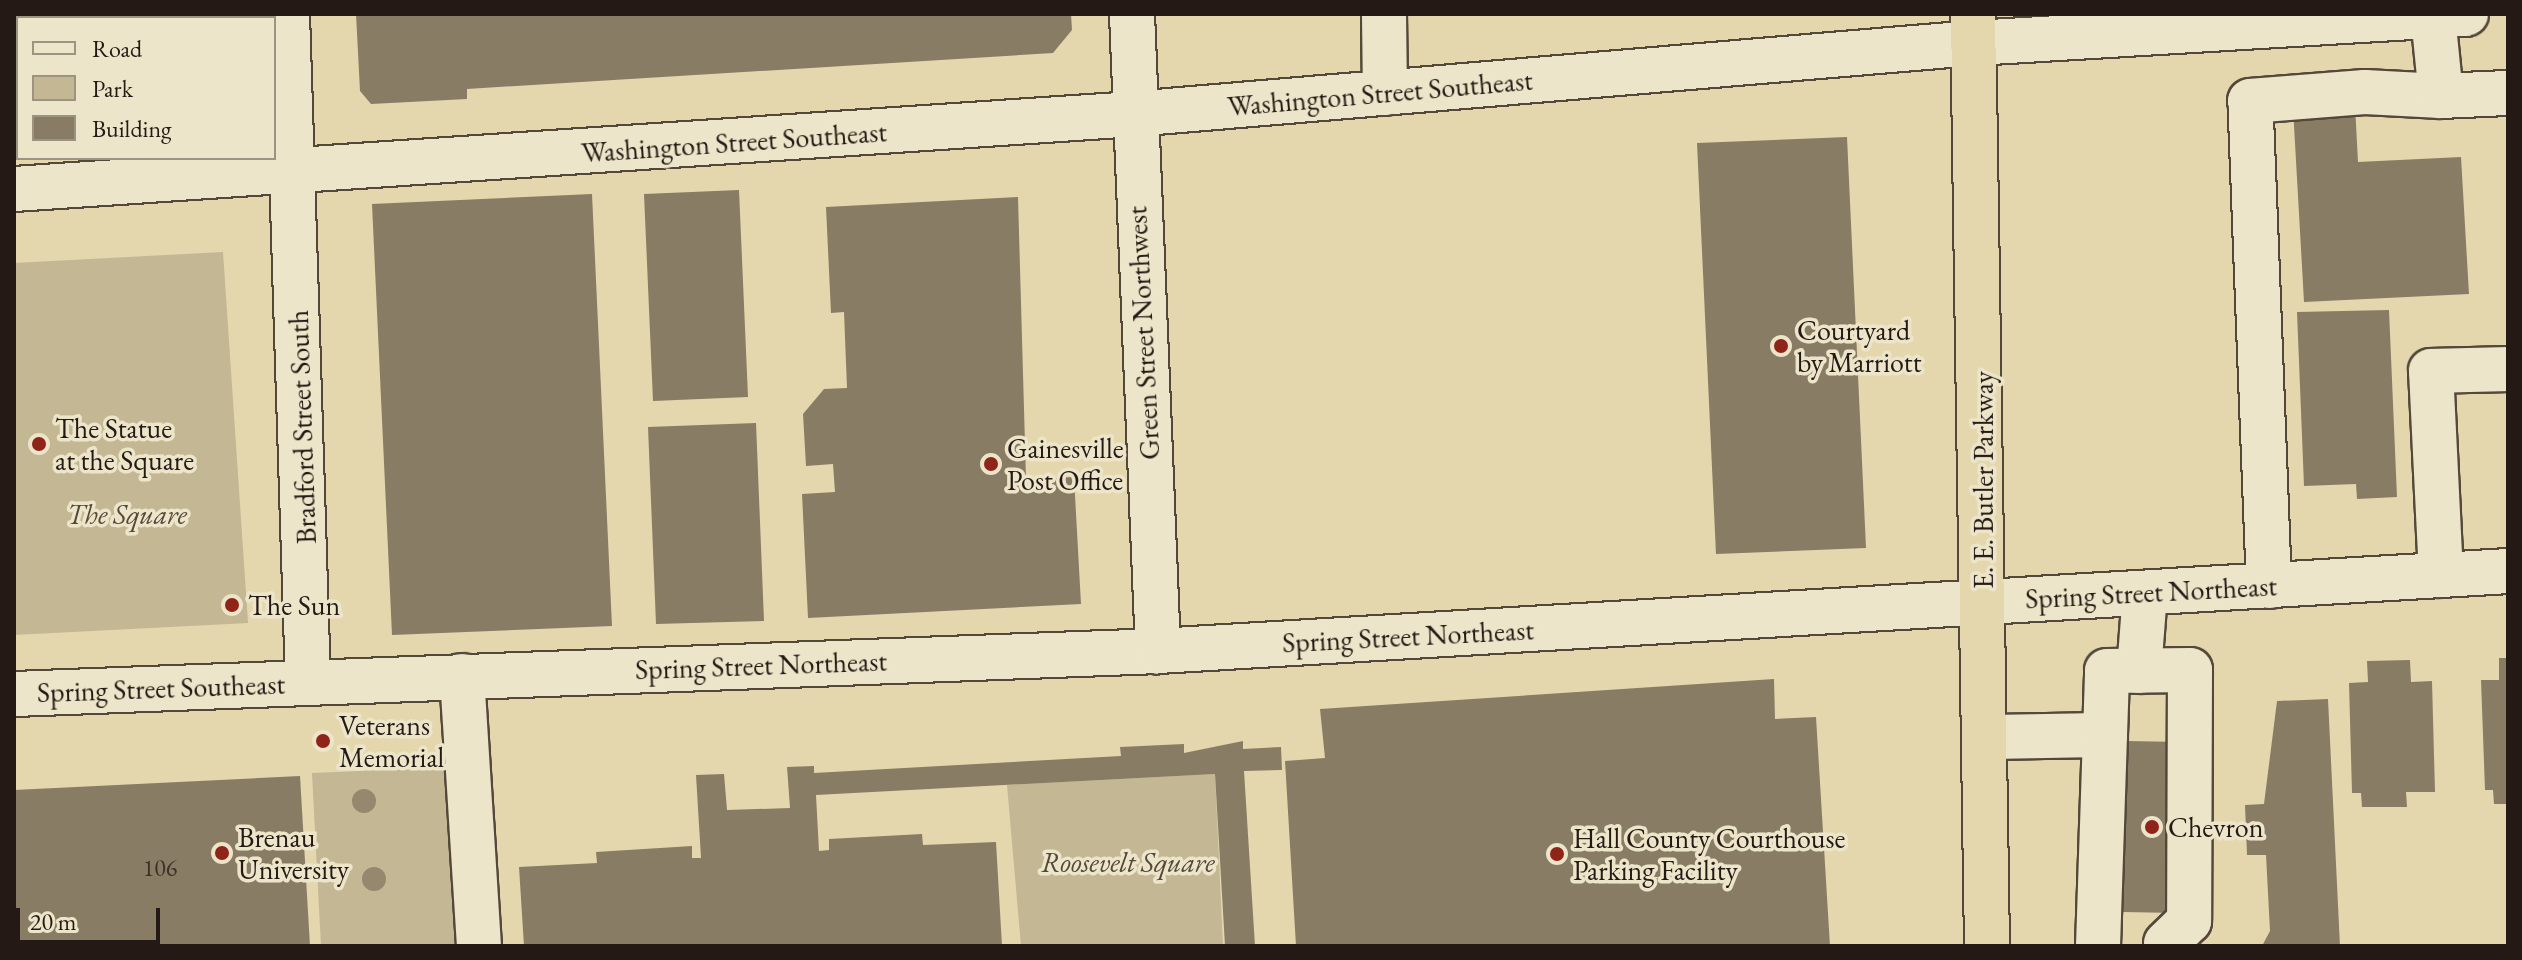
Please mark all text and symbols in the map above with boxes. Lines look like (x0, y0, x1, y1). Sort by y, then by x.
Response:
legend (16, 16, 276, 160)
text: Road (92, 33, 142, 64)
street label: Washington Street Southeast (1226, 63, 1534, 123)
text: Park (92, 73, 133, 104)
text: Building (92, 113, 172, 144)
street label: Washington Street Southeast (580, 115, 888, 169)
street label: Green Street Northwest (1120, 205, 1166, 461)
street label: Bradford Street South (281, 309, 323, 545)
place label: Courtyard by Marriott (1797, 313, 1921, 379)
marker: Courtyard by Marriott (1772, 337, 1790, 355)
street label: E. E. Butler Parkway (1966, 371, 2000, 589)
place label: The Statue at the Square (55, 411, 194, 477)
place label: Gainesville Post Office (1007, 431, 1124, 497)
marker: The Statue at the Square (30, 435, 48, 453)
marker: Gainesville Post Office (982, 455, 1000, 473)
park label: The Square (67, 497, 187, 531)
street label: Spring Street Northeast (2024, 569, 2278, 615)
place label: The Sun (248, 588, 340, 622)
marker: The Sun (223, 596, 241, 614)
street label: Spring Street Northeast (1281, 613, 1535, 659)
street label: Spring Street Northeast (635, 644, 887, 686)
street label: Spring Street Southeast (36, 667, 286, 709)
place label: Veterans Memorial (339, 708, 444, 774)
marker: Veterans Memorial (314, 732, 332, 750)
place label: Chevron (2168, 810, 2263, 844)
marker: Chevron (2143, 818, 2161, 836)
place label: Brenau University (238, 820, 349, 886)
place label: Hall County Courthouse Parking Facility (1573, 821, 1845, 887)
marker: Brenau University (213, 844, 231, 862)
park label: Roosevelt Square (1041, 845, 1215, 879)
marker: Hall County Courthouse Parking Facility (1548, 845, 1566, 863)
house number: 106 (143, 854, 177, 882)
scale bar (20, 892, 164, 942)
text: 20 m (30, 906, 77, 937)

